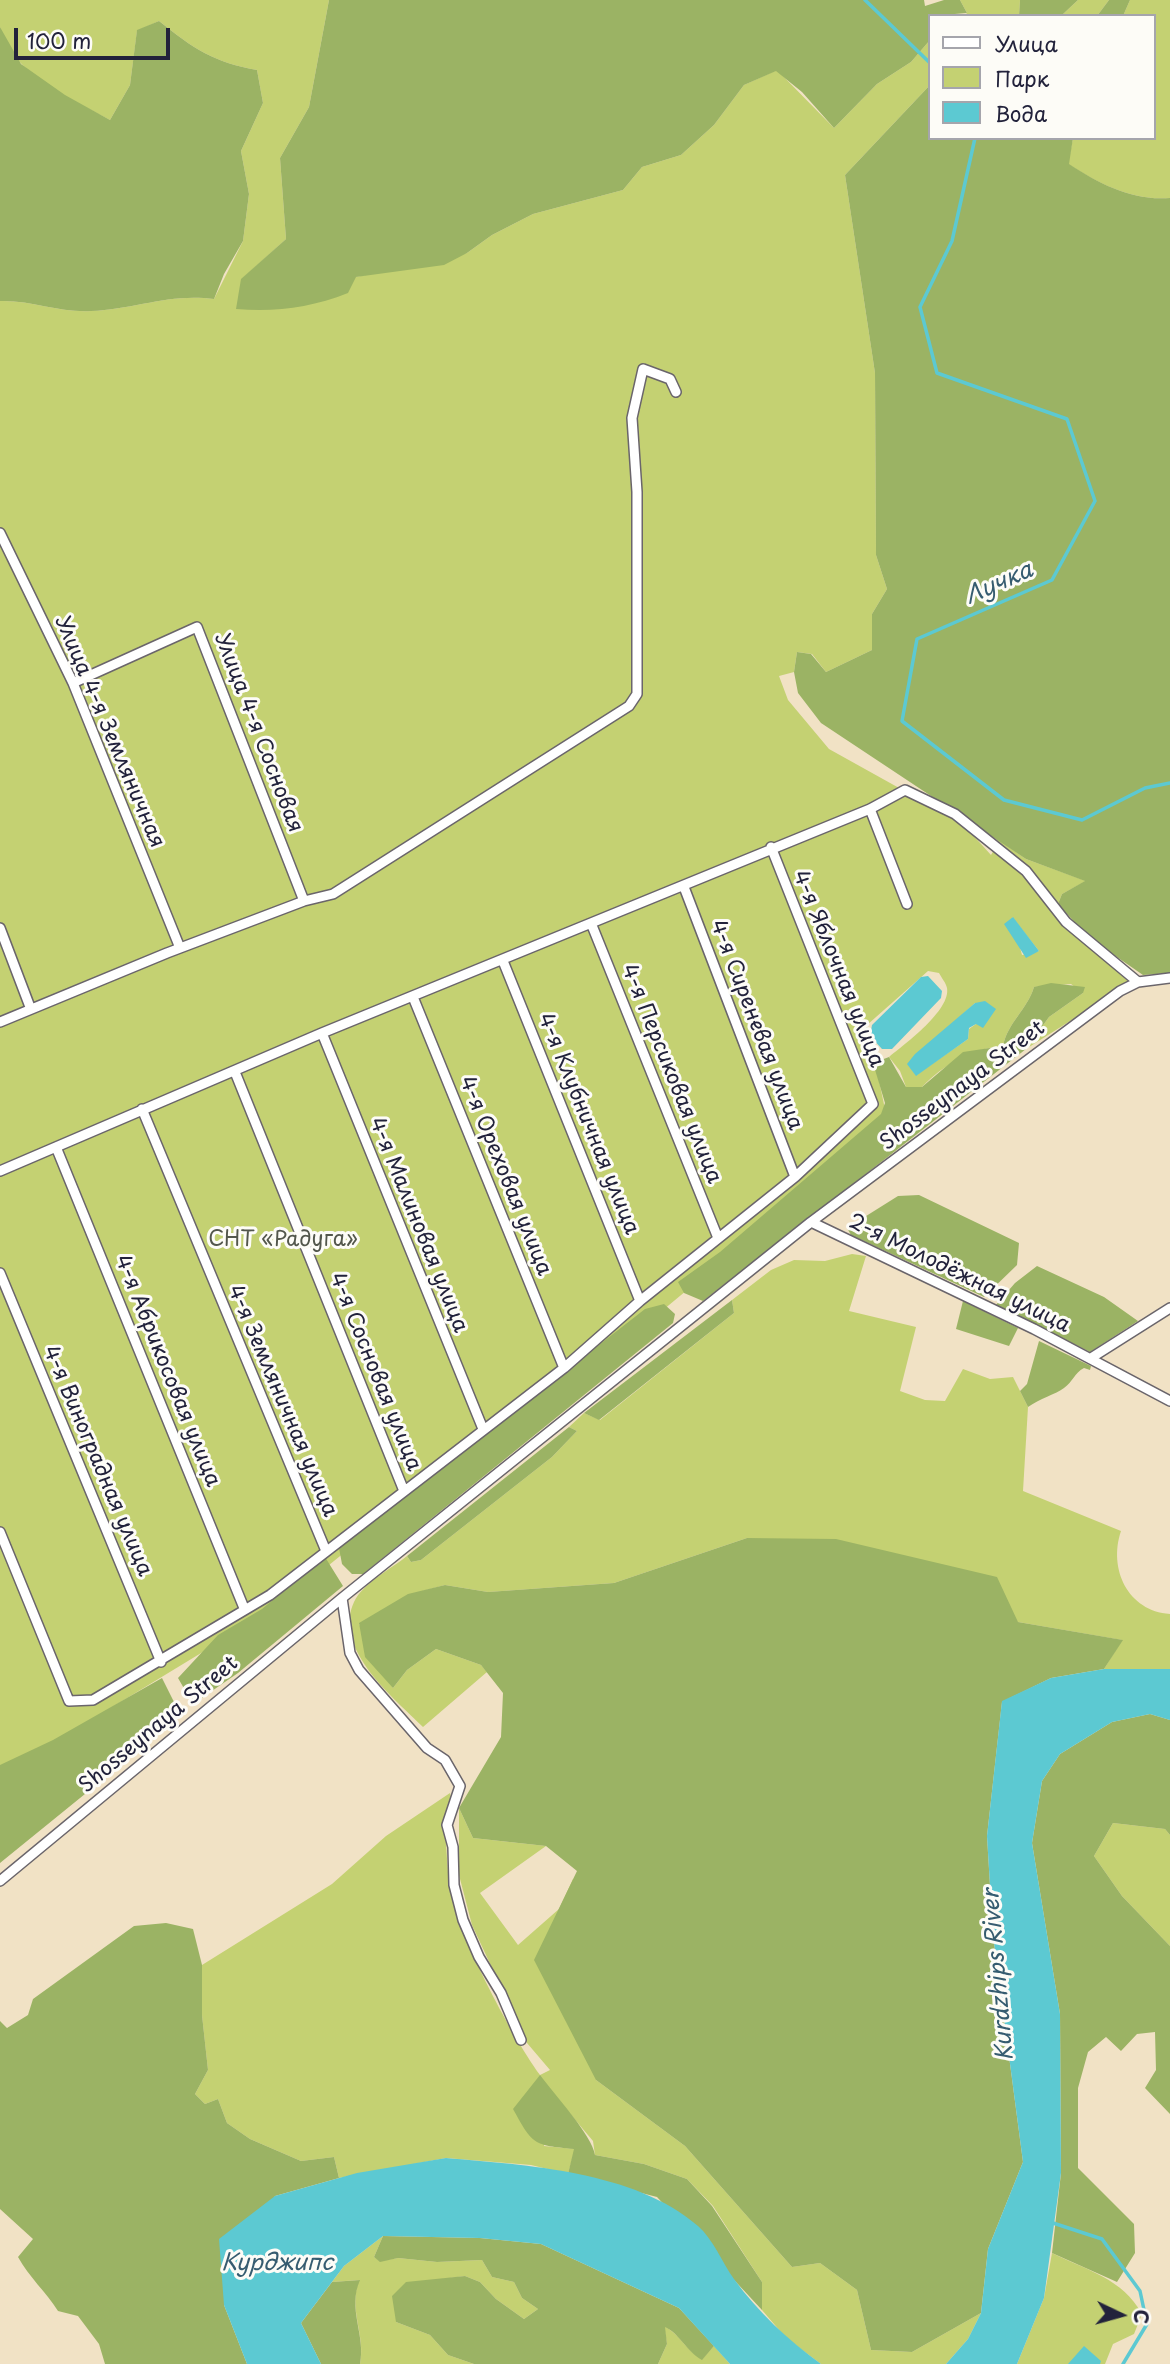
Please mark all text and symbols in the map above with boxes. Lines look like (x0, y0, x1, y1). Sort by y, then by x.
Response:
scale bar (18, 14, 173, 58)
legend (928, 14, 1156, 140)
text: 100 m (27, 24, 91, 56)
text: Улица (995, 27, 1058, 59)
text: Парк (995, 62, 1049, 94)
text: Вода (995, 97, 1047, 129)
water label: Лучка (961, 557, 1037, 611)
street label: Улица 4-я Земляничная (49, 612, 169, 852)
street label: Улица 4-я Сосновая (208, 630, 308, 836)
street label: 4-я Яблочная улица (787, 867, 889, 1071)
street label: 4-я Сиреневая улица (704, 916, 808, 1134)
street label: 4-я Персиковая улица (615, 961, 727, 1187)
street label: 4-я Клубничная улица (532, 1010, 644, 1238)
street label: Shosseynaya Street (876, 1016, 1050, 1156)
street label: 4-я Ореховая улица (454, 1073, 556, 1279)
street label: 4-я Малиновая улица (363, 1114, 473, 1336)
street label: 2-я Молодёжная улица (844, 1209, 1074, 1339)
park label: СНТ «Радуга» (208, 1227, 358, 1253)
street label: 4-я Абрикосовая улица (109, 1251, 225, 1491)
street label: 4-я Сосновая улица (324, 1269, 426, 1475)
street label: 4-я Земляничная улица (222, 1281, 342, 1521)
street label: 4-я Виноградная улица (37, 1342, 157, 1580)
street label: Shosseynaya Street (74, 1651, 244, 1799)
water label: Kurdzhips River (978, 1888, 1020, 2062)
water label: Курджипс (221, 2250, 333, 2278)
north arrow (1086, 2280, 1156, 2350)
text: С (1127, 2308, 1156, 2325)

